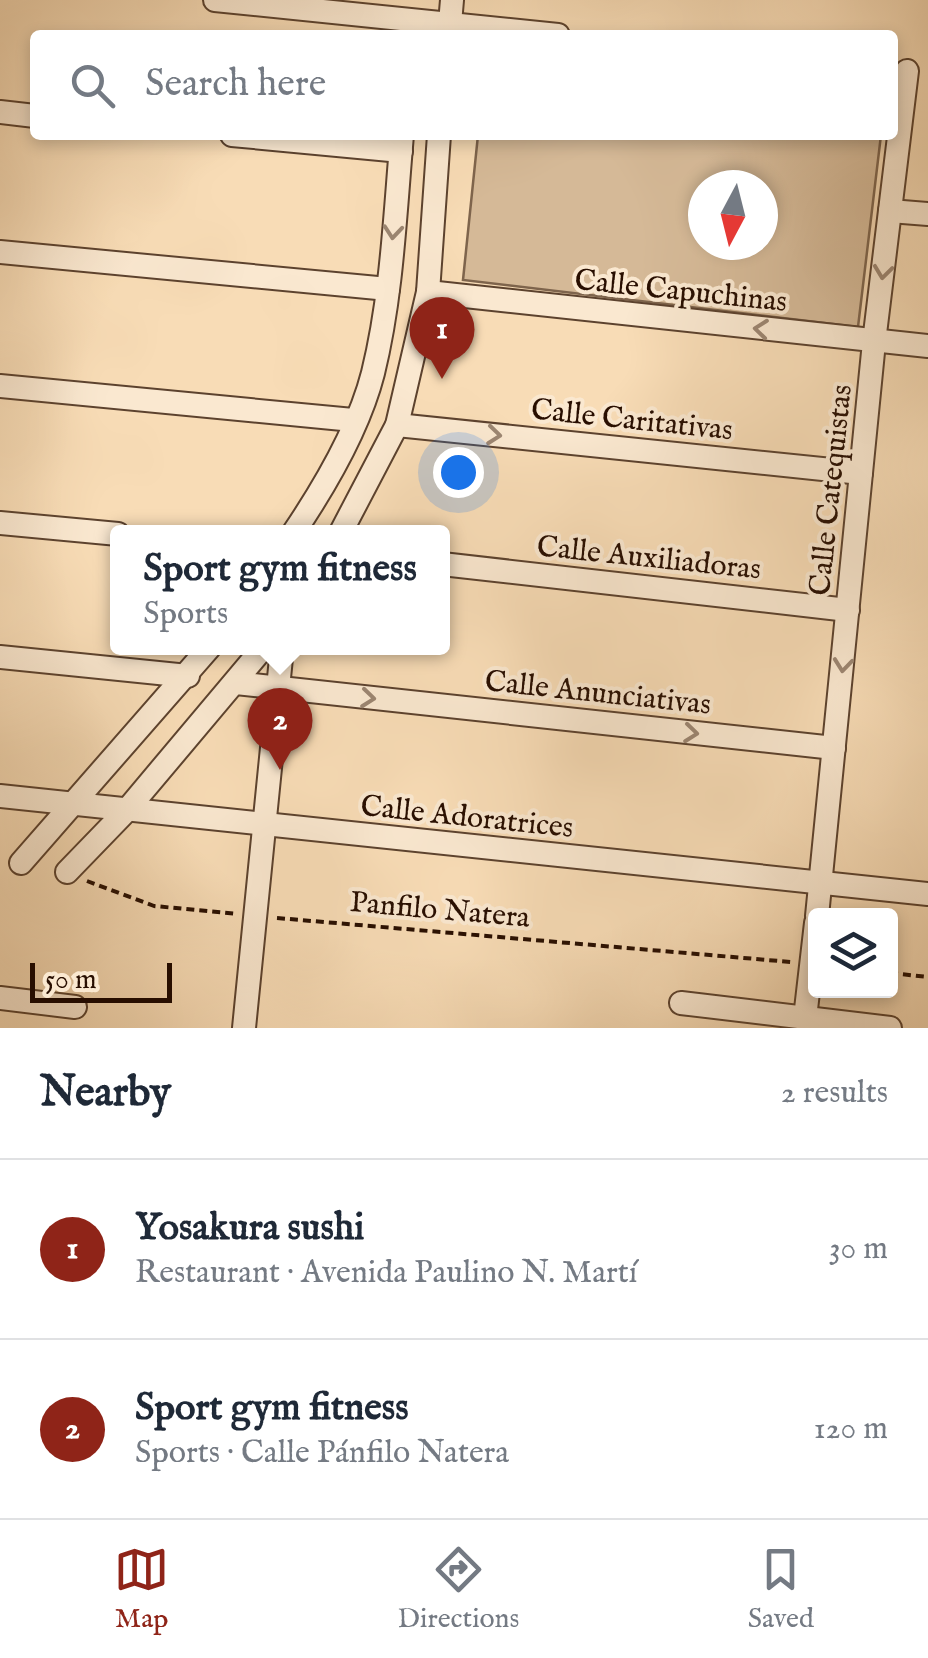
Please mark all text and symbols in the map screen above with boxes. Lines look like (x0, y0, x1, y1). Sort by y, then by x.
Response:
search box (30, 30, 898, 140)
icon: search (65, 58, 120, 113)
text: Search here (145, 61, 326, 109)
north arrow (688, 170, 778, 260)
one-way arrow (383, 225, 405, 241)
street label: Calle Capuchinas (573, 262, 789, 322)
one-way arrow (873, 264, 894, 280)
pin: 1 (410, 296, 474, 379)
one-way arrow (753, 319, 769, 340)
street label: Calle Catequistas (802, 383, 862, 598)
street label: Calle Caritativas (529, 392, 734, 450)
one-way arrow (486, 424, 502, 445)
your location (433, 447, 484, 498)
popup (110, 525, 450, 655)
street label: Calle Auxiliadoras (535, 528, 763, 590)
text: Sport gym fitness (143, 546, 417, 594)
text: Sports (143, 594, 228, 635)
one-way arrow (832, 657, 854, 673)
street label: Calle Anunciativas (483, 663, 713, 725)
one-way arrow (360, 687, 376, 708)
pin: 2 (248, 688, 312, 770)
one-way arrow (683, 721, 699, 743)
street label: Calle Adoratrices (359, 788, 575, 848)
street label: Panfilo Natera (348, 884, 531, 938)
map controls (808, 908, 898, 998)
button: layers (808, 908, 898, 998)
scale bar (30, 958, 172, 1003)
text: 50 m (45, 963, 97, 998)
text: Nearby (40, 1067, 171, 1120)
text: 2 results (781, 1073, 888, 1114)
text: Yosakura sushi (135, 1205, 364, 1253)
text: 1 (67, 1229, 78, 1270)
text: 30 m (829, 1229, 888, 1270)
text: Restaurant · Avenida Paulino N. Martí (135, 1253, 637, 1294)
text: Sport gym fitness (135, 1385, 409, 1433)
text: 2 (65, 1409, 80, 1450)
text: 120 m (814, 1409, 888, 1450)
text: Sports · Calle Pánfilo Natera (135, 1433, 509, 1474)
tab: Map (114, 1542, 169, 1637)
tab: Directions (397, 1542, 519, 1637)
tab: Saved (748, 1542, 814, 1637)

